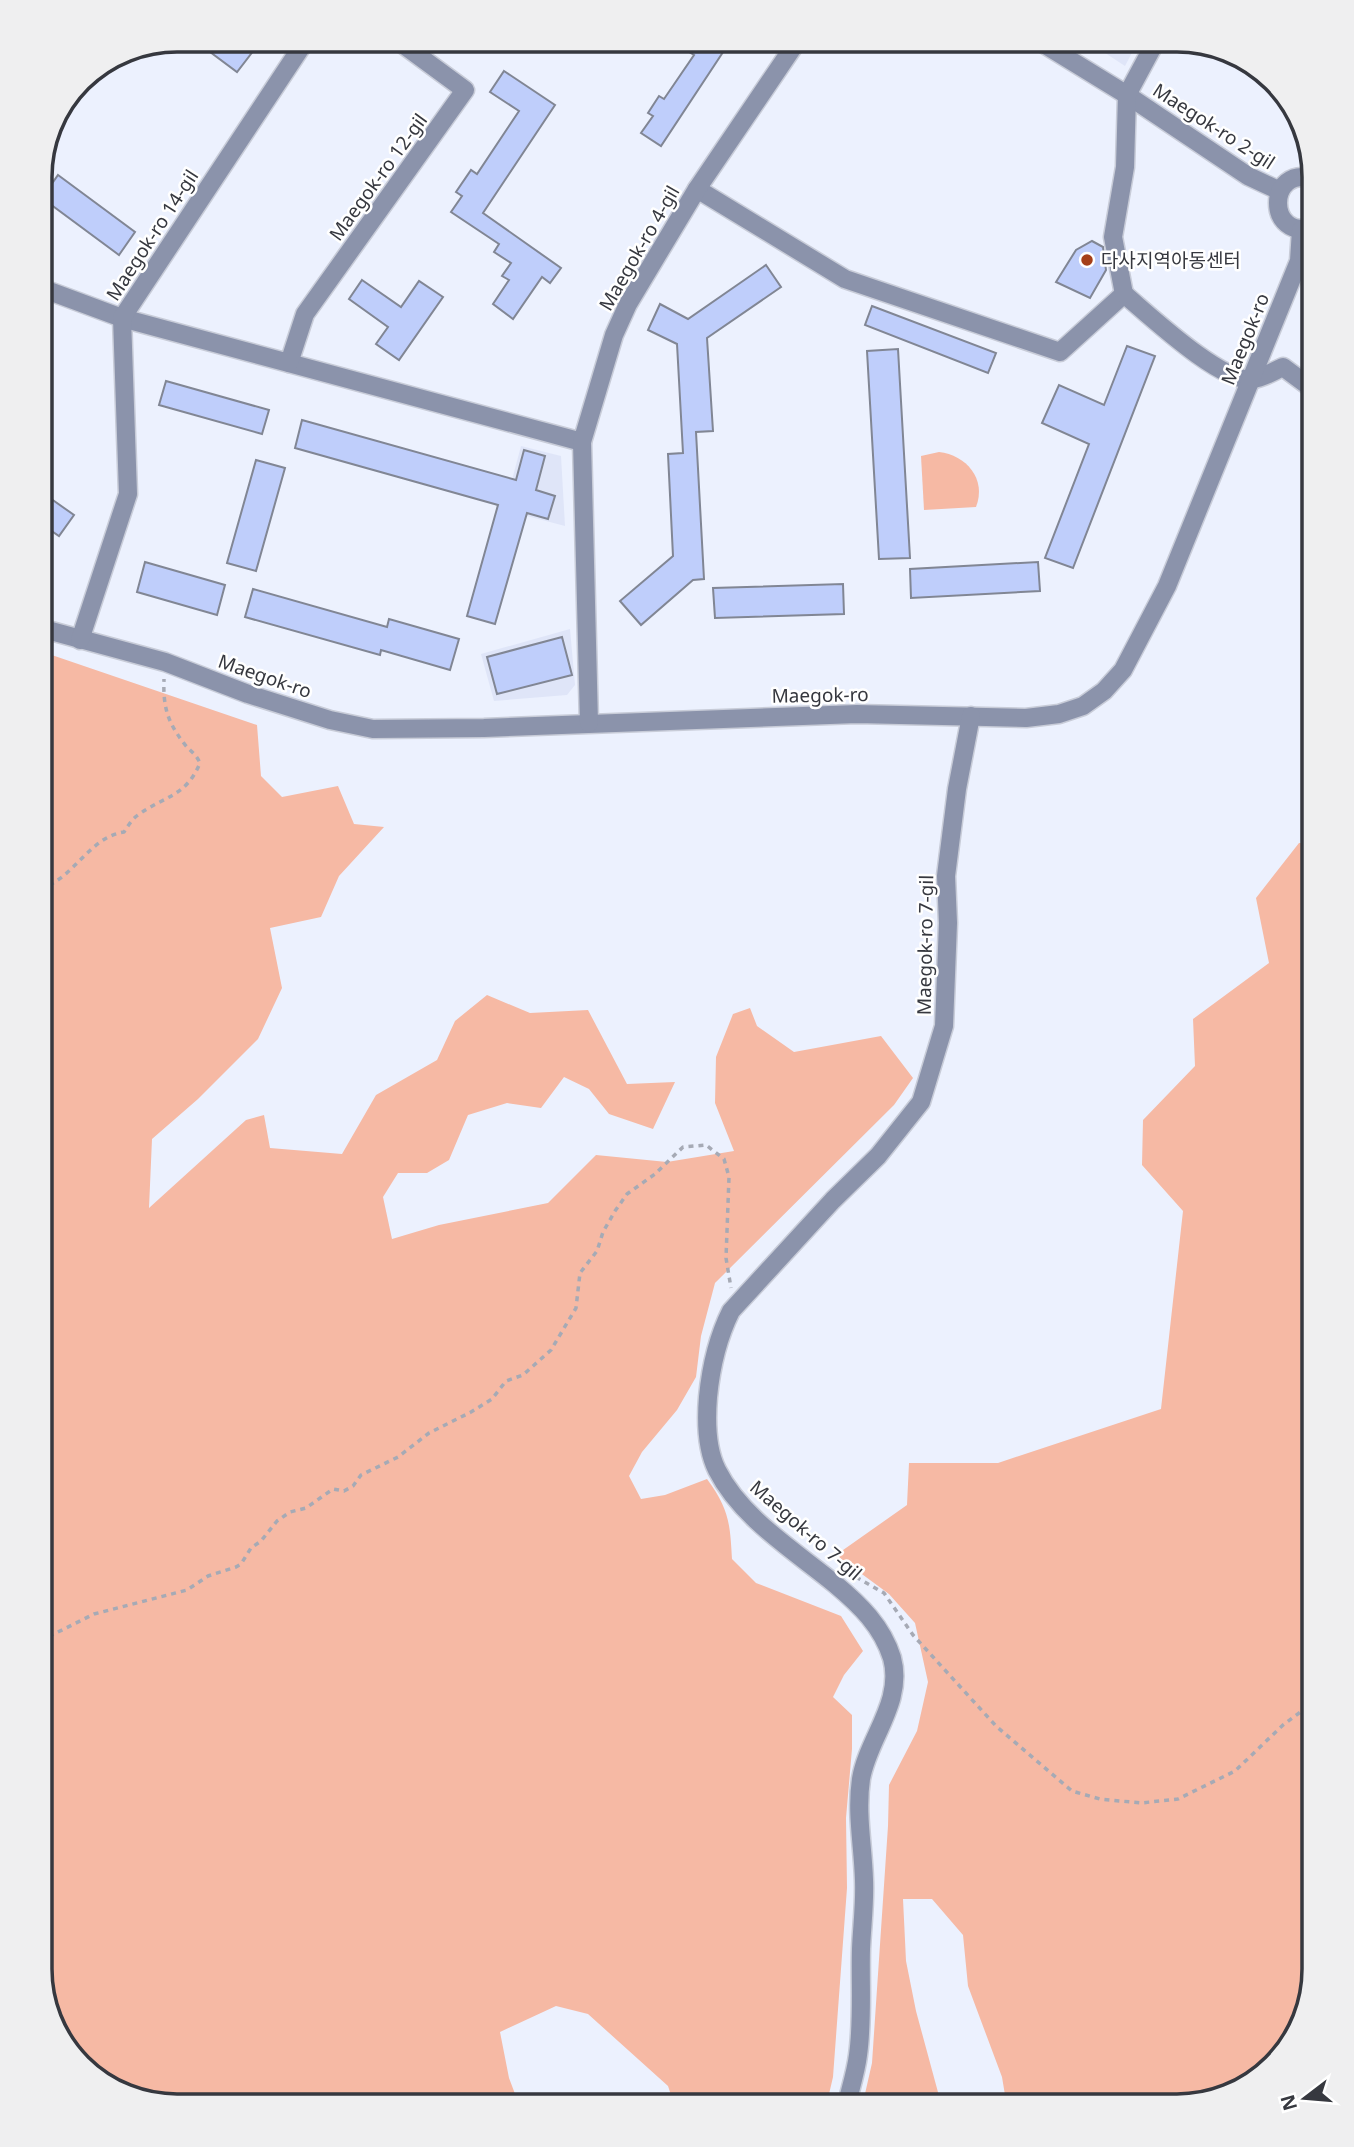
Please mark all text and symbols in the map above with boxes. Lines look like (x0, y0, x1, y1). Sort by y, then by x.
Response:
street label: Maegok-ro 2-gil (1148, 77, 1280, 175)
street label: Maegok-ro 12-gil (323, 108, 433, 246)
street label: Maegok-ro 14-gil (100, 164, 204, 306)
street label: Maegok-ro 4-gil (593, 181, 685, 315)
place label: 다사지역아동센터 (1101, 247, 1241, 273)
marker: 다사지역아동센터 (1079, 252, 1095, 268)
street label: Maegok-ro (1215, 289, 1275, 389)
street label: Maegok-ro (215, 648, 315, 704)
street label: Maegok-ro (771, 681, 869, 709)
street label: Maegok-ro 7-gil (911, 875, 939, 1015)
street label: Maegok-ro 7-gil (744, 1474, 868, 1586)
north arrow (1270, 2063, 1340, 2133)
text: N (1274, 2092, 1303, 2114)

